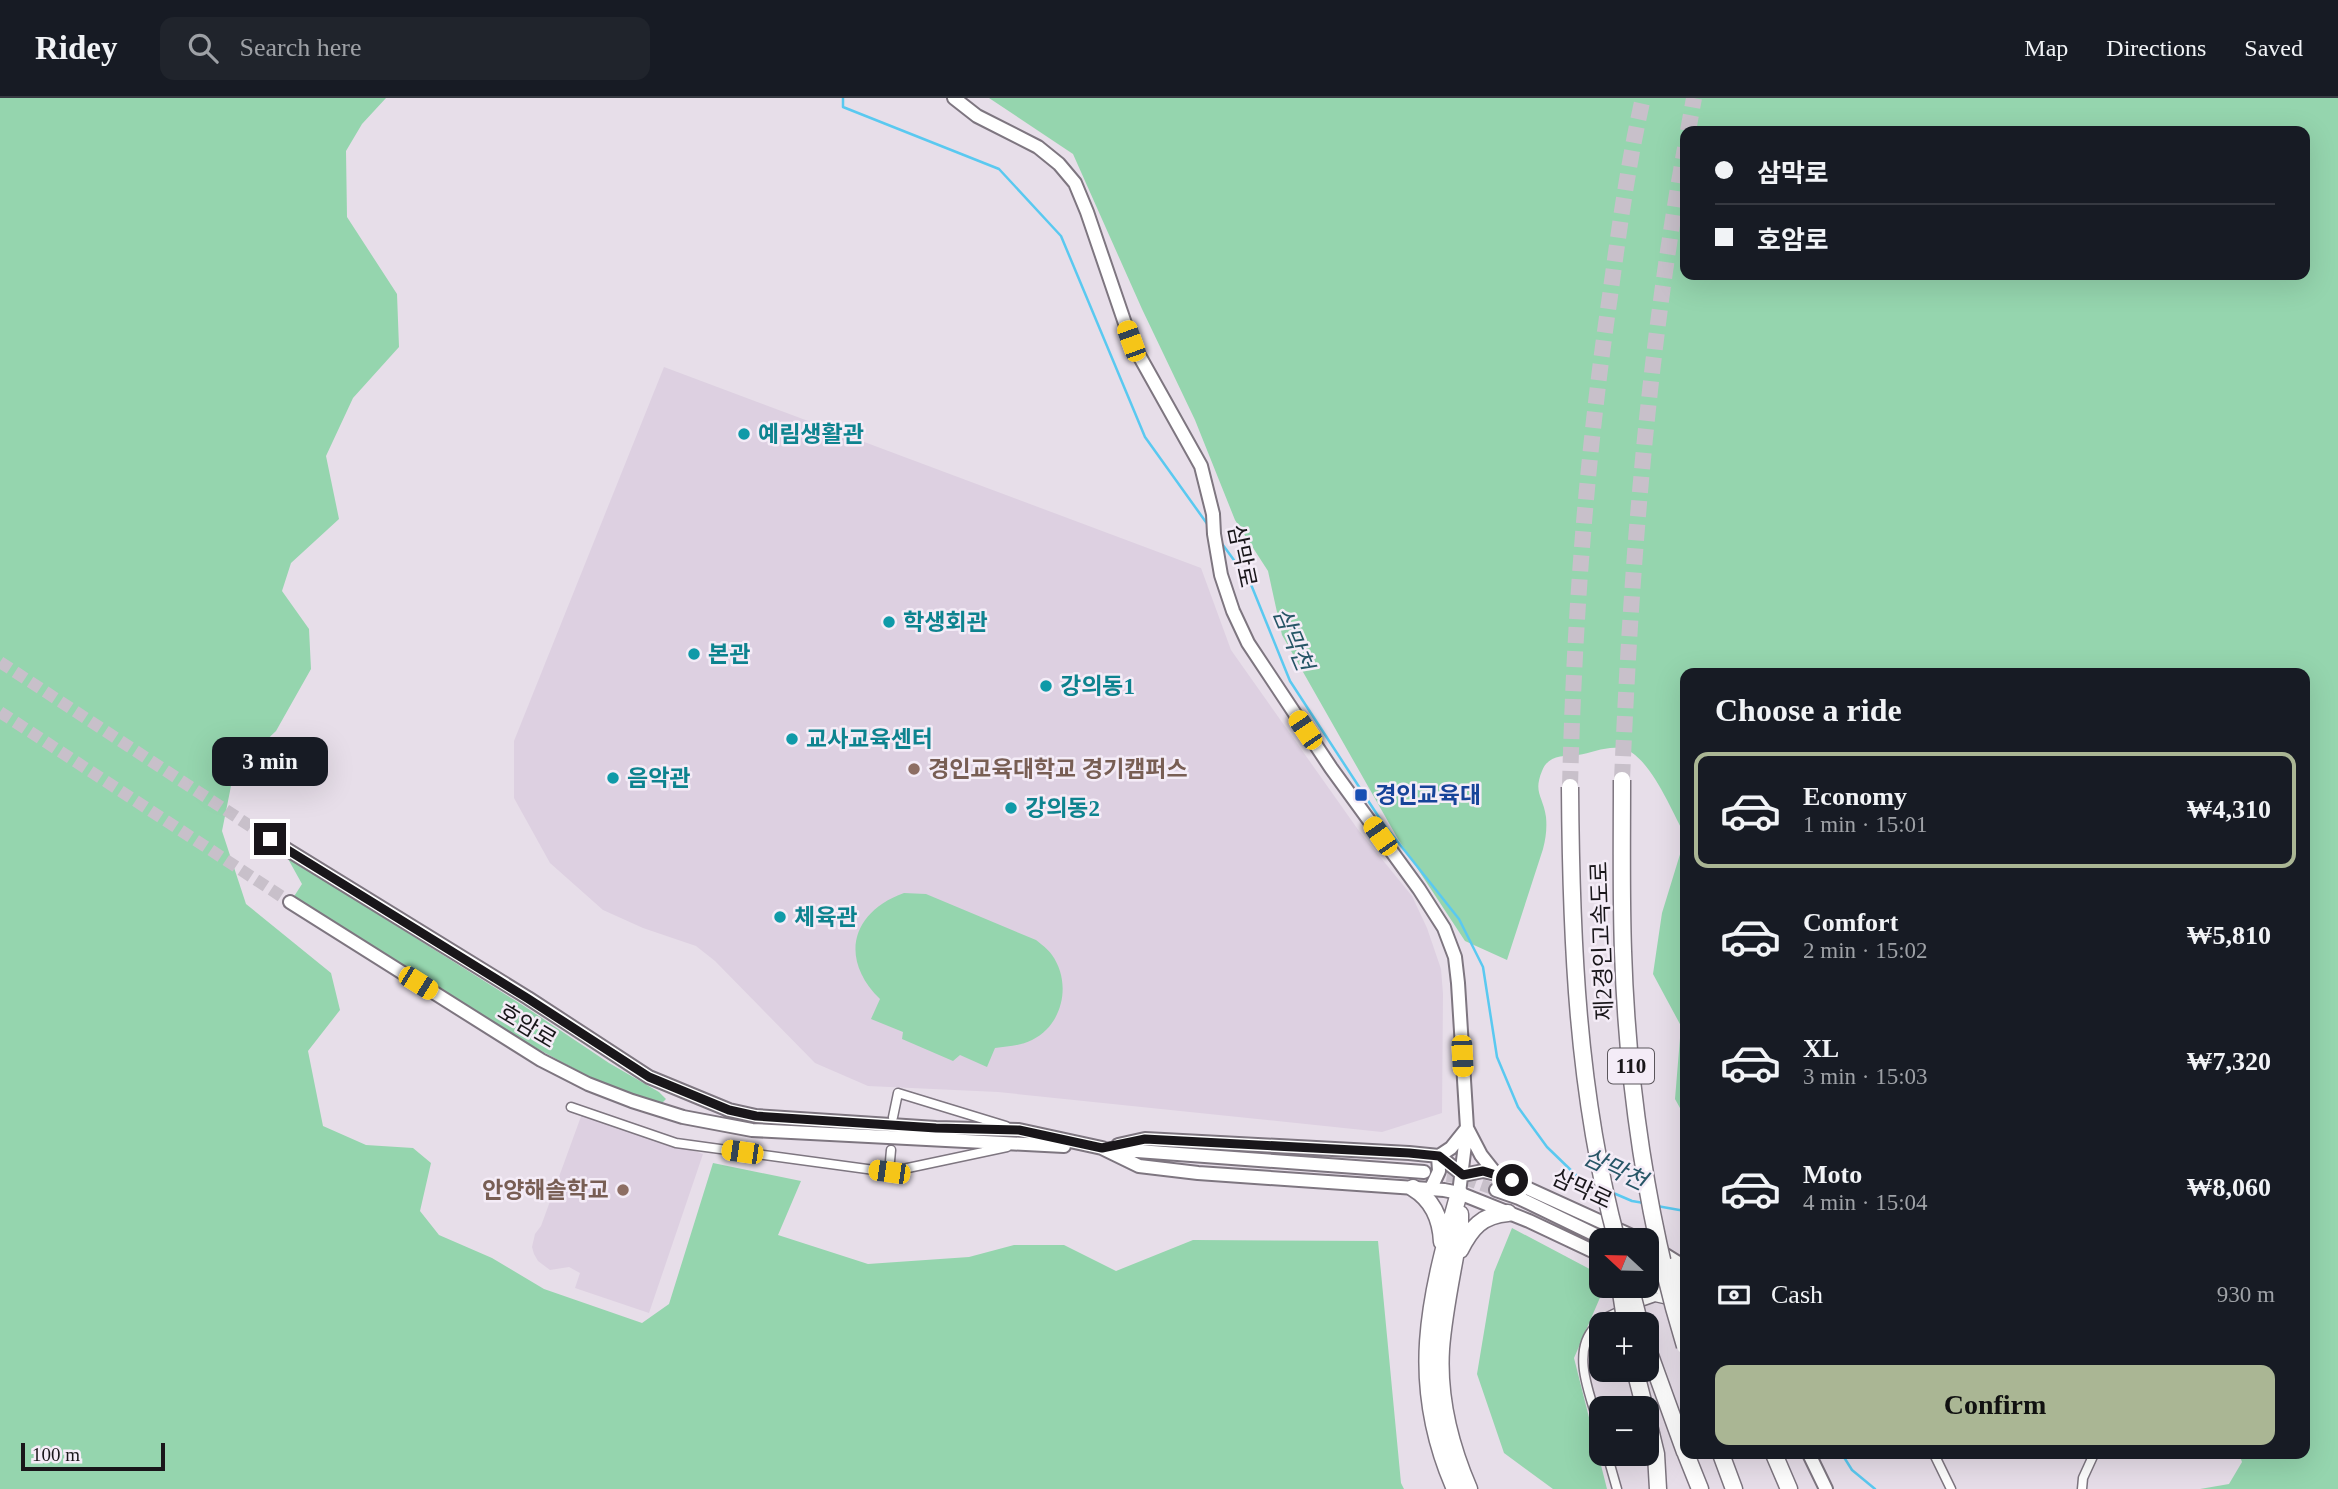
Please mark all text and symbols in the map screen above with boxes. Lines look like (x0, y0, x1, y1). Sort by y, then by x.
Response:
search box (160, 17, 650, 80)
icon: search (184, 29, 222, 67)
text: Ridey (35, 30, 118, 66)
text: Search here (240, 33, 361, 62)
text: Map (2024, 35, 2068, 61)
text: Directions (2106, 35, 2206, 61)
text: Saved (2244, 35, 2303, 61)
text: 삼막로 (1757, 159, 1829, 188)
text: 호암로 (1757, 226, 1829, 255)
car (1114, 318, 1149, 364)
place label: 예림생활관 (758, 422, 864, 447)
marker: 예림생활관 (736, 426, 752, 442)
street label: 삼막로 (1223, 522, 1261, 590)
water label: 삼막천 (1268, 603, 1319, 677)
place label: 학생회관 (903, 610, 988, 635)
marker: 학생회관 (881, 614, 897, 630)
place label: 본관 (708, 642, 750, 667)
marker: 본관 (686, 646, 702, 662)
place label: 강의동1 (1060, 674, 1135, 699)
marker: 강의동1 (1038, 678, 1054, 694)
text: Choose a ride (1715, 692, 1902, 728)
car (1285, 707, 1326, 753)
place label: 교사교육센터 (806, 727, 933, 752)
marker: 교사교육센터 (784, 731, 800, 747)
callout: 3 min (212, 738, 328, 786)
text: 3 min (242, 749, 298, 774)
place label: 경인교육대학교 경기캠퍼스 (928, 757, 1188, 782)
marker: 경인교육대학교 경기캠퍼스 (906, 761, 922, 777)
place label: 음악관 (627, 766, 690, 791)
marker: 음악관 (605, 770, 621, 786)
icon: car (1719, 779, 1782, 842)
text: Economy (1803, 782, 1907, 811)
place label: 경인교육대 (1375, 783, 1481, 808)
marker: 경인교육대 (1353, 787, 1369, 803)
text: ₩4,310 (2187, 795, 2271, 824)
place label: 강의동2 (1025, 796, 1100, 821)
marker: 강의동2 (1003, 800, 1019, 816)
text: 1 min · 15:01 (1803, 812, 1928, 837)
car (1360, 813, 1401, 859)
route end (254, 823, 286, 855)
street label: 제2경인고속도로 (1587, 861, 1617, 1021)
place label: 체육관 (794, 905, 857, 930)
icon: car (1719, 905, 1782, 968)
text: Comfort (1803, 908, 1898, 937)
marker: 체육관 (772, 909, 788, 925)
text: ₩5,810 (2187, 921, 2271, 950)
text: 2 min · 15:02 (1803, 938, 1928, 963)
car (395, 963, 442, 1003)
street label: 호암로 (493, 999, 561, 1053)
icon: car (1719, 1031, 1782, 1094)
car (1451, 1034, 1474, 1078)
text: XL (1803, 1034, 1839, 1063)
text: ₩7,320 (2187, 1047, 2271, 1076)
road number: 110 (1608, 1048, 1654, 1084)
text: 3 min · 15:03 (1803, 1064, 1928, 1089)
car (720, 1139, 765, 1165)
water label: 삼막천 (1579, 1143, 1653, 1196)
icon: car (1719, 1157, 1782, 1220)
car (867, 1159, 912, 1185)
text: Moto (1803, 1160, 1862, 1189)
route start (1496, 1164, 1528, 1196)
street label: 삼막로 (1548, 1164, 1616, 1214)
text: ₩8,060 (2187, 1173, 2271, 1202)
place label: 안양해솔학교 (482, 1178, 609, 1203)
marker: 안양해솔학교 (615, 1182, 631, 1198)
text: 4 min · 15:04 (1803, 1190, 1928, 1215)
north arrow (1589, 1228, 1659, 1298)
map controls (1589, 1228, 1659, 1466)
icon: cash (1715, 1276, 1753, 1314)
text: Cash (1771, 1280, 1823, 1309)
text: 930 m (2217, 1282, 2275, 1307)
button: + (1589, 1312, 1659, 1382)
button: Confirm (1715, 1365, 2275, 1445)
button: − (1589, 1396, 1659, 1466)
scale bar (21, 1440, 164, 1472)
text: 100 m (32, 1444, 80, 1465)

